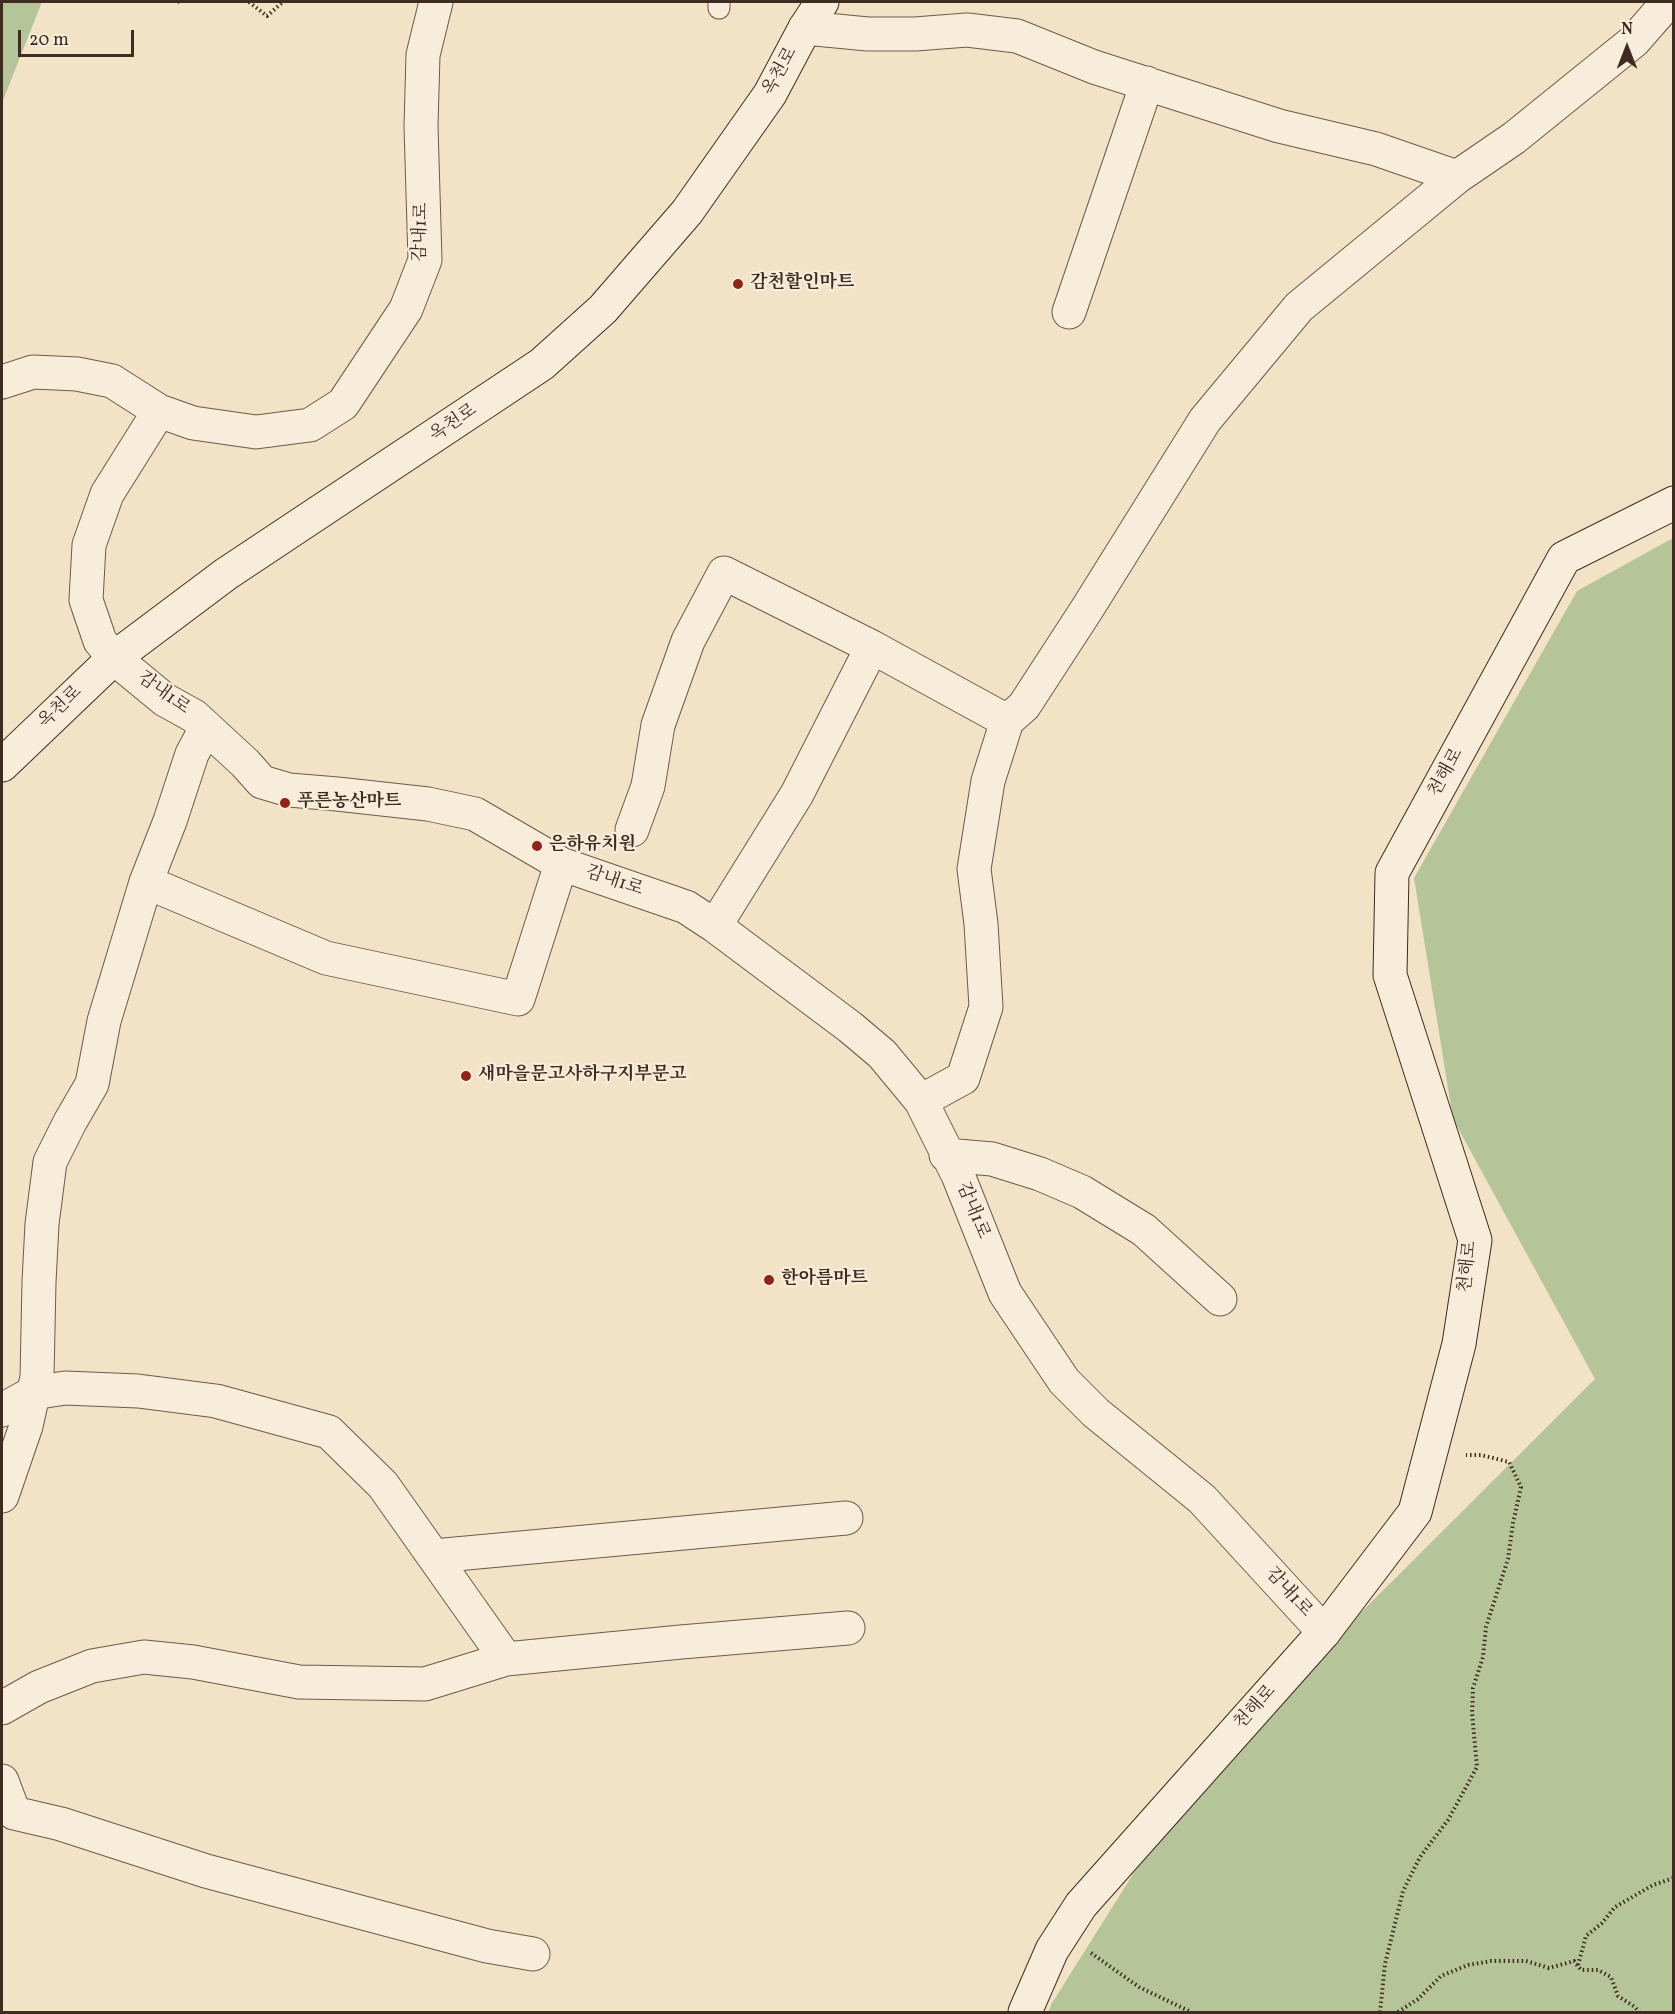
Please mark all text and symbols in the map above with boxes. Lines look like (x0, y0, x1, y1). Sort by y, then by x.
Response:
scale bar (21, 18, 136, 56)
north arrow (1597, 18, 1657, 78)
text: N (1621, 19, 1633, 41)
text: 20 m (29, 28, 69, 53)
street label: 옥천로 (759, 44, 803, 100)
street label: 감내1로 (410, 202, 434, 262)
place label: 감천할인마트 (750, 273, 854, 295)
marker: 감천할인마트 (731, 277, 745, 291)
street label: 옥천로 (426, 400, 482, 448)
street label: 감내1로 (133, 668, 193, 720)
street label: 옥천로 (35, 682, 87, 734)
street label: 천해로 (1425, 745, 1469, 801)
place label: 푸른농산마트 (297, 792, 401, 814)
marker: 푸른농산마트 (278, 796, 292, 810)
place label: 은하유치원 (549, 835, 636, 857)
marker: 은하유치원 (530, 839, 544, 853)
street label: 감내1로 (583, 862, 645, 902)
place label: 새마을문고사하구지부문고 (478, 1065, 687, 1087)
marker: 새마을문고사하구지부문고 (459, 1069, 473, 1083)
street label: 감내1로 (951, 1180, 993, 1242)
street label: 천해로 (1456, 1240, 1482, 1294)
place label: 한아름마트 (781, 1269, 868, 1291)
marker: 한아름마트 (762, 1273, 776, 1287)
street label: 감내1로 (1260, 1564, 1316, 1622)
street label: 천해로 (1231, 1681, 1281, 1735)

